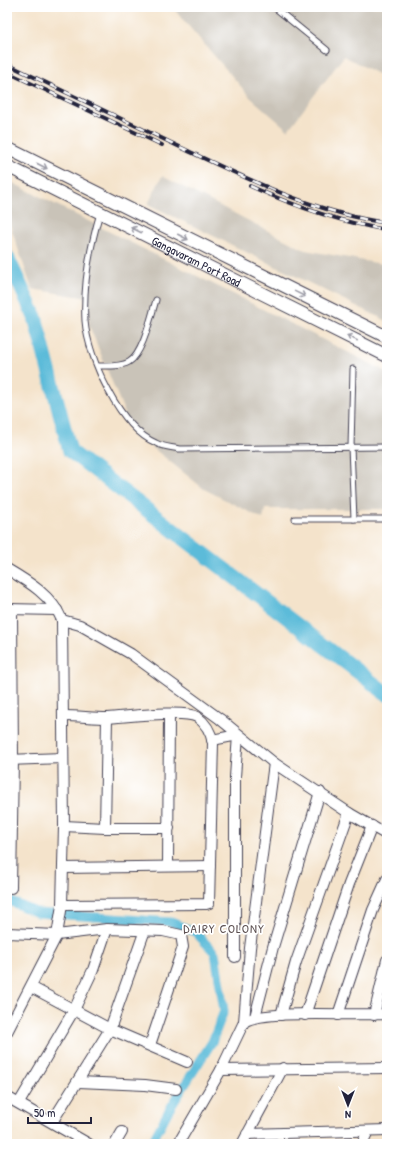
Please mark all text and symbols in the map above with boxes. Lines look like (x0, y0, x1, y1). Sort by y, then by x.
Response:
one-way arrow (36, 163, 48, 170)
one-way arrow (130, 226, 142, 234)
street label: Gangavaram Port Road (149, 231, 244, 290)
one-way arrow (177, 233, 189, 241)
one-way arrow (293, 291, 305, 298)
one-way arrow (346, 334, 358, 342)
district label: DAIRY COLONY (183, 919, 265, 937)
north arrow (328, 1085, 368, 1125)
scale bar (28, 1099, 91, 1125)
text: 50 m (34, 1104, 55, 1121)
text: N (345, 1108, 351, 1122)

